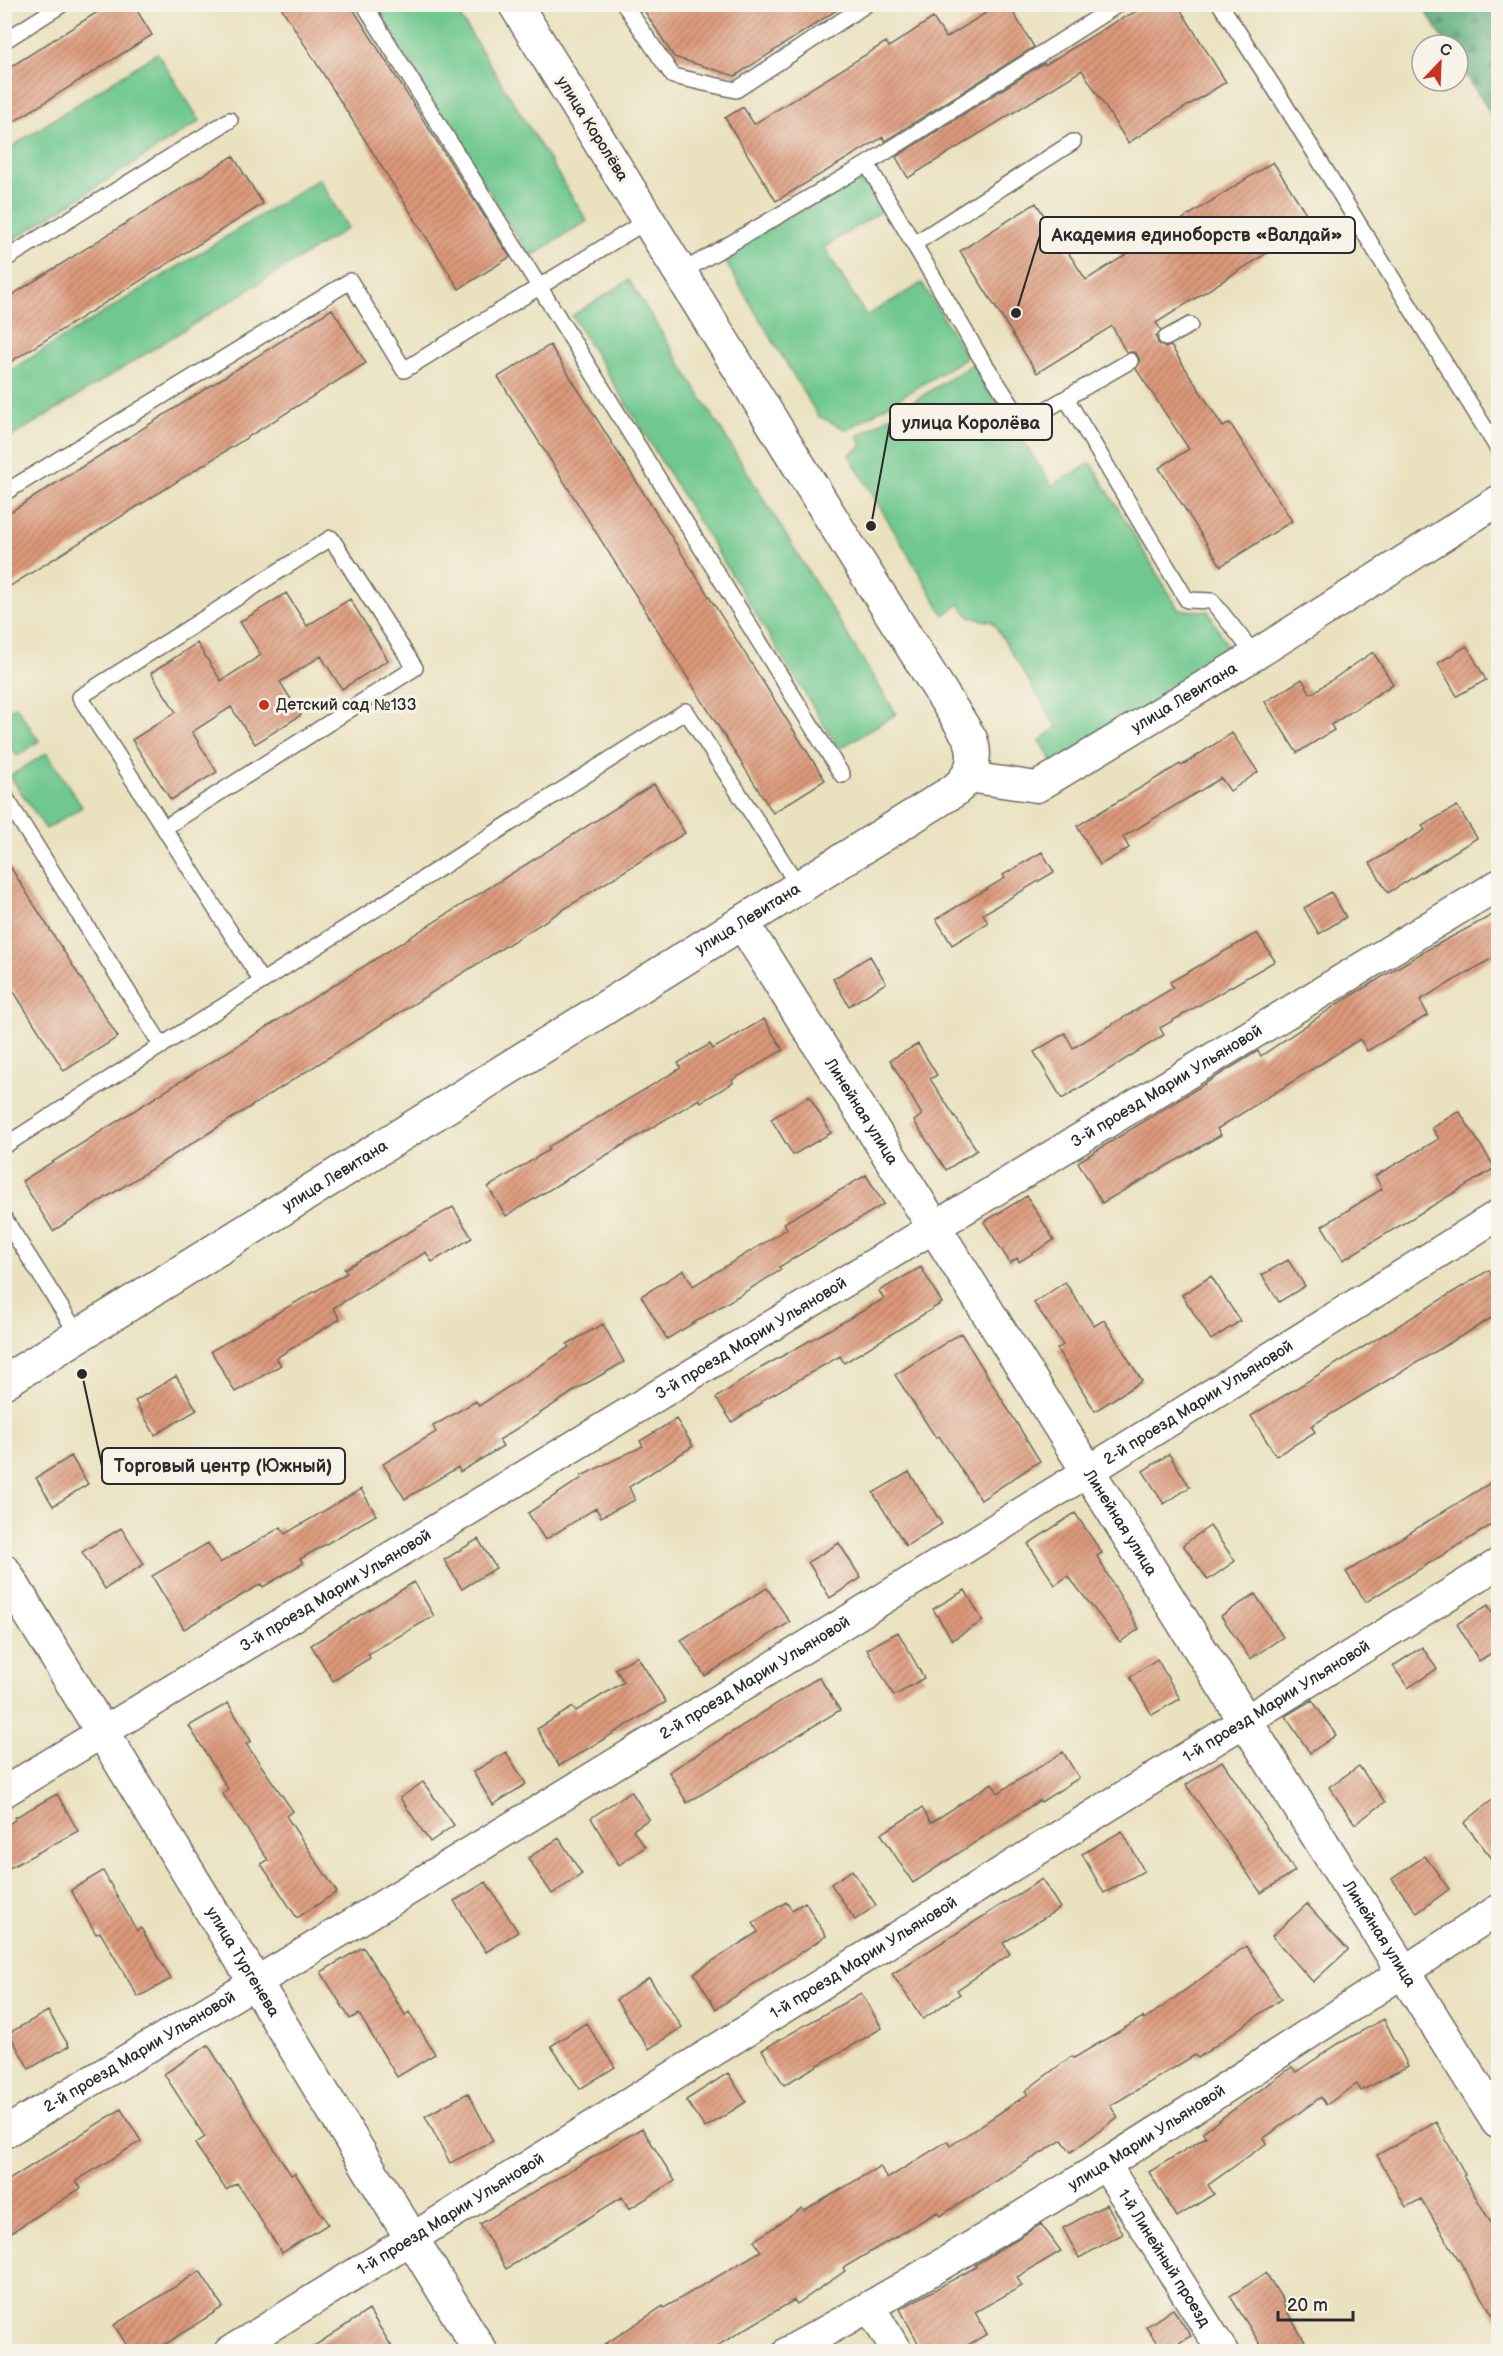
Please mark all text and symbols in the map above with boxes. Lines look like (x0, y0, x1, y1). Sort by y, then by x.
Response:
north arrow (1410, 33, 1470, 93)
text: С (1436, 40, 1454, 61)
street label: улица Королёва (552, 73, 632, 185)
callout: Академия единоборств «Валдай» (1040, 217, 1355, 253)
text: Академия единоборств «Валдай» (1051, 225, 1342, 246)
callout: улица Королёва (890, 404, 1052, 440)
text: улица Королёва (902, 413, 1040, 434)
street label: улица Левитана (1128, 658, 1241, 737)
place label: Детский сад №133 (276, 696, 417, 715)
marker: Детский сад №133 (257, 698, 271, 712)
street label: улица Левитана (692, 879, 804, 959)
street label: 3-й проезд Марии Ульяновой (1067, 1021, 1266, 1152)
street label: Линейная улица (820, 1054, 902, 1169)
street label: улица Левитана (279, 1136, 392, 1216)
street label: 3-й проезд Марии Ульяновой (652, 1273, 850, 1404)
street label: 2-й проезд Марии Ульяновой (1100, 1336, 1297, 1469)
callout: Торговый центр (Южный) (102, 1448, 345, 1484)
text: Торговый центр (Южный) (114, 1456, 332, 1477)
street label: Линейная улица (1079, 1465, 1161, 1580)
street label: 3-й проезд Марии Ульяновой (237, 1525, 435, 1656)
street label: 2-й проезд Марии Ульяновой (656, 1612, 853, 1744)
street label: 1-й проезд Марии Ульяновой (1179, 1636, 1374, 1767)
street label: Линейная улица (1338, 1876, 1420, 1991)
street label: 1-й проезд Марии Ульяновой (767, 1893, 961, 2023)
street label: улица Тургенева (202, 1903, 284, 2021)
street label: 2-й проезд Марии Ульяновой (40, 1987, 239, 2117)
street label: улица Марии Ульяновой (1065, 2081, 1229, 2195)
street label: 1-й проезд Марии Ульяновой (354, 2149, 548, 2280)
street label: 1-й Линейный проезд (1114, 2186, 1214, 2331)
scale bar (1278, 2284, 1353, 2322)
text: 20 m (1287, 2295, 1328, 2316)

